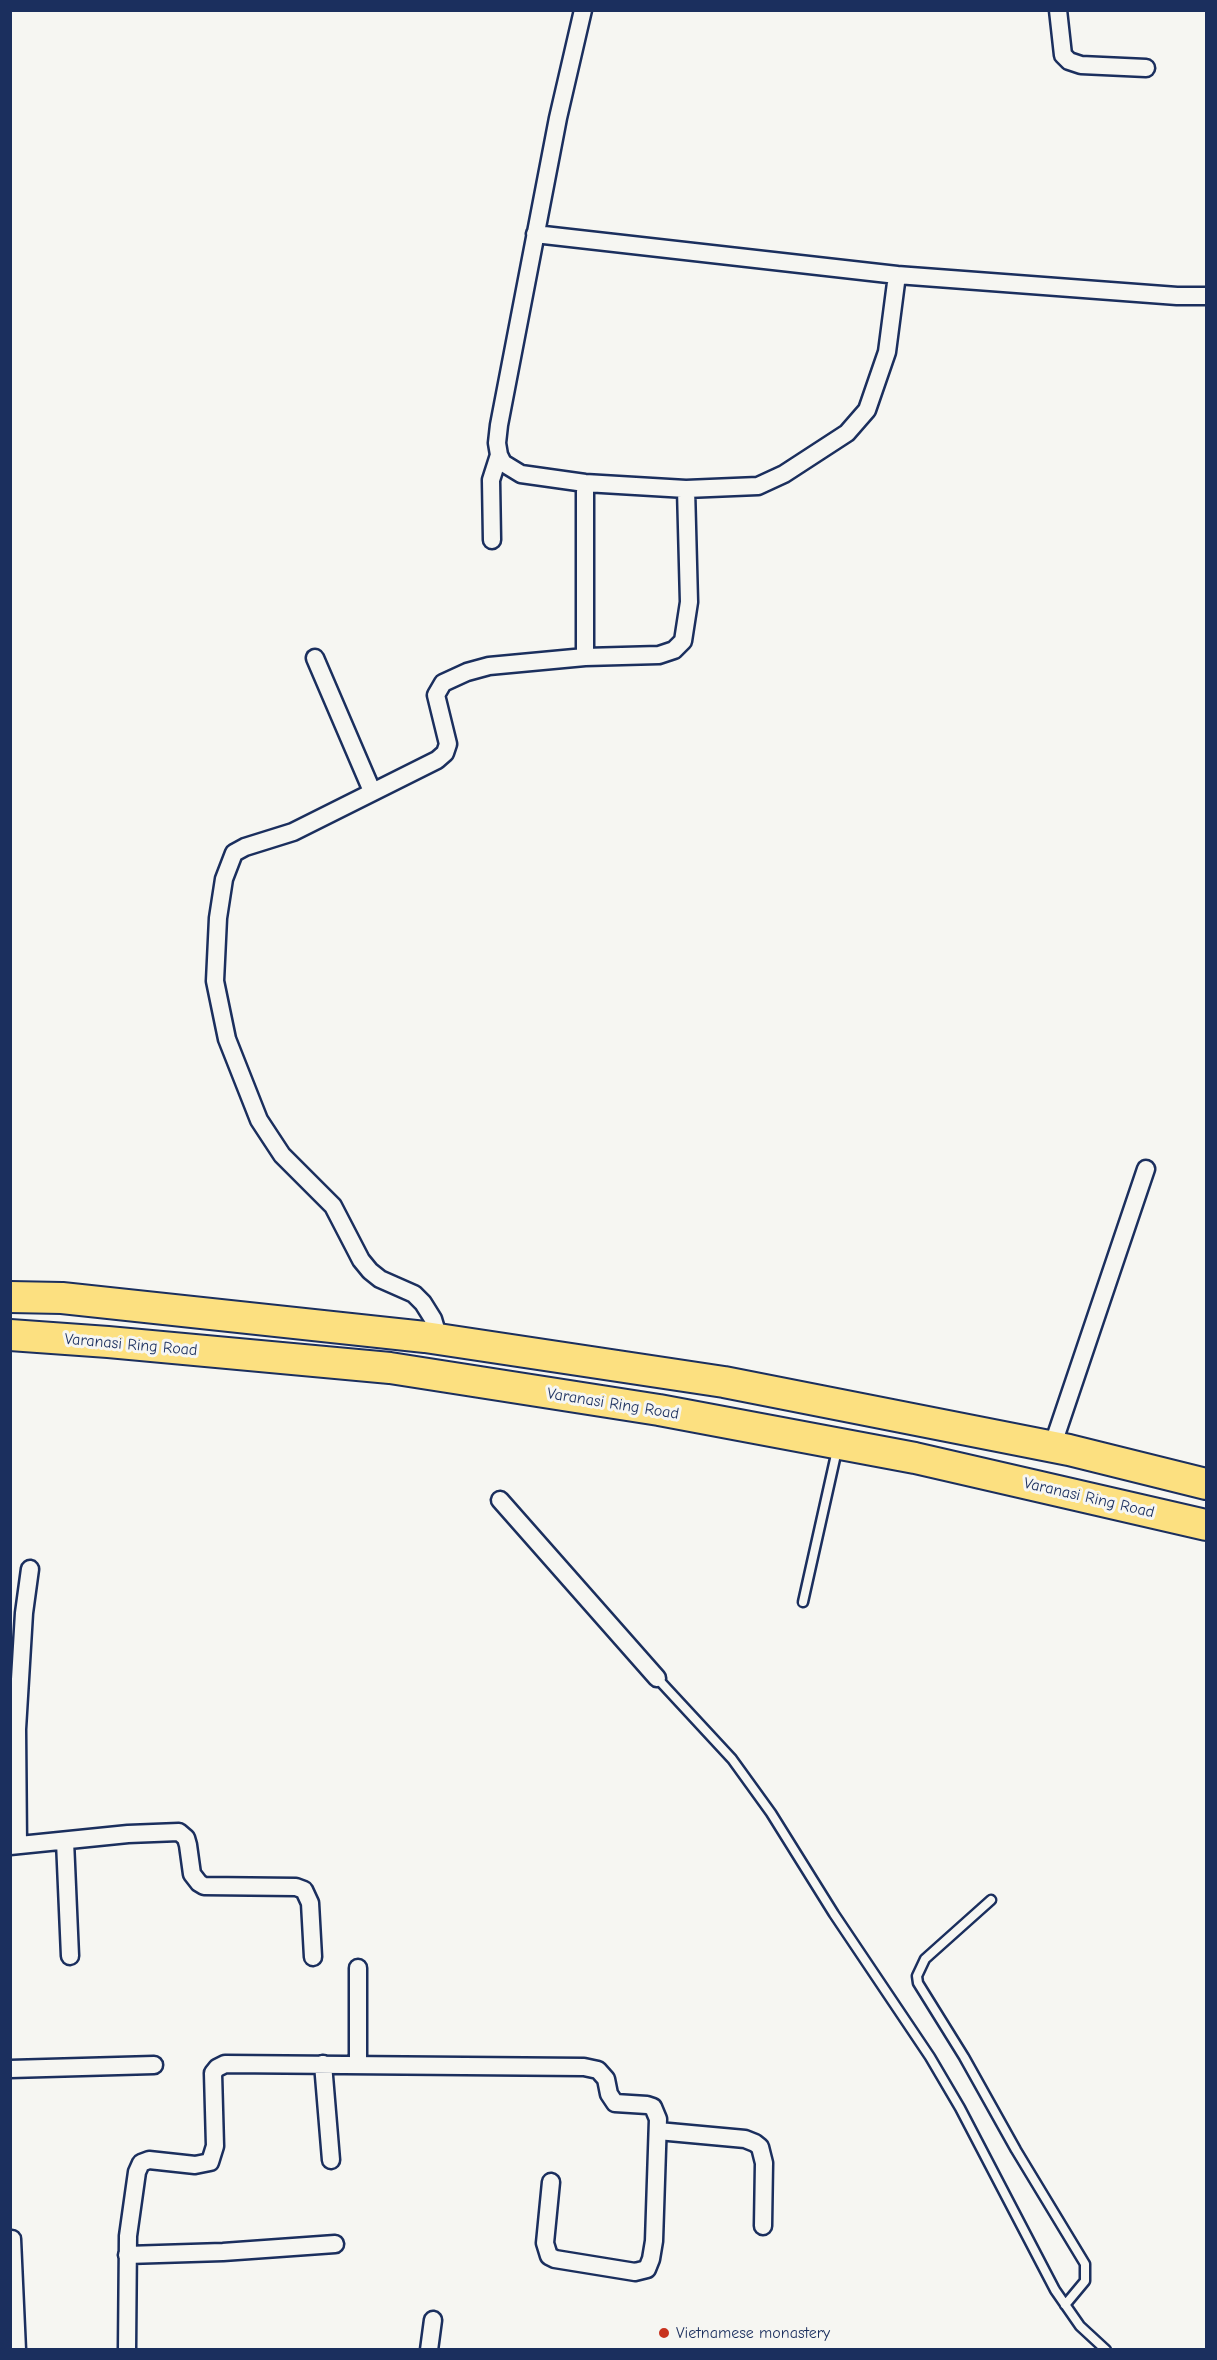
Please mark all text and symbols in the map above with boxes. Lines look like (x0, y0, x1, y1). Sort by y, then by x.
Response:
street label: Varanasi Ring Road (64, 1330, 198, 1360)
street label: Varanasi Ring Road (546, 1384, 680, 1424)
street label: Varanasi Ring Road (1022, 1474, 1156, 1522)
place label: Vietnamese monastery (676, 2323, 830, 2343)
marker: Vietnamese monastery (657, 2326, 671, 2340)

